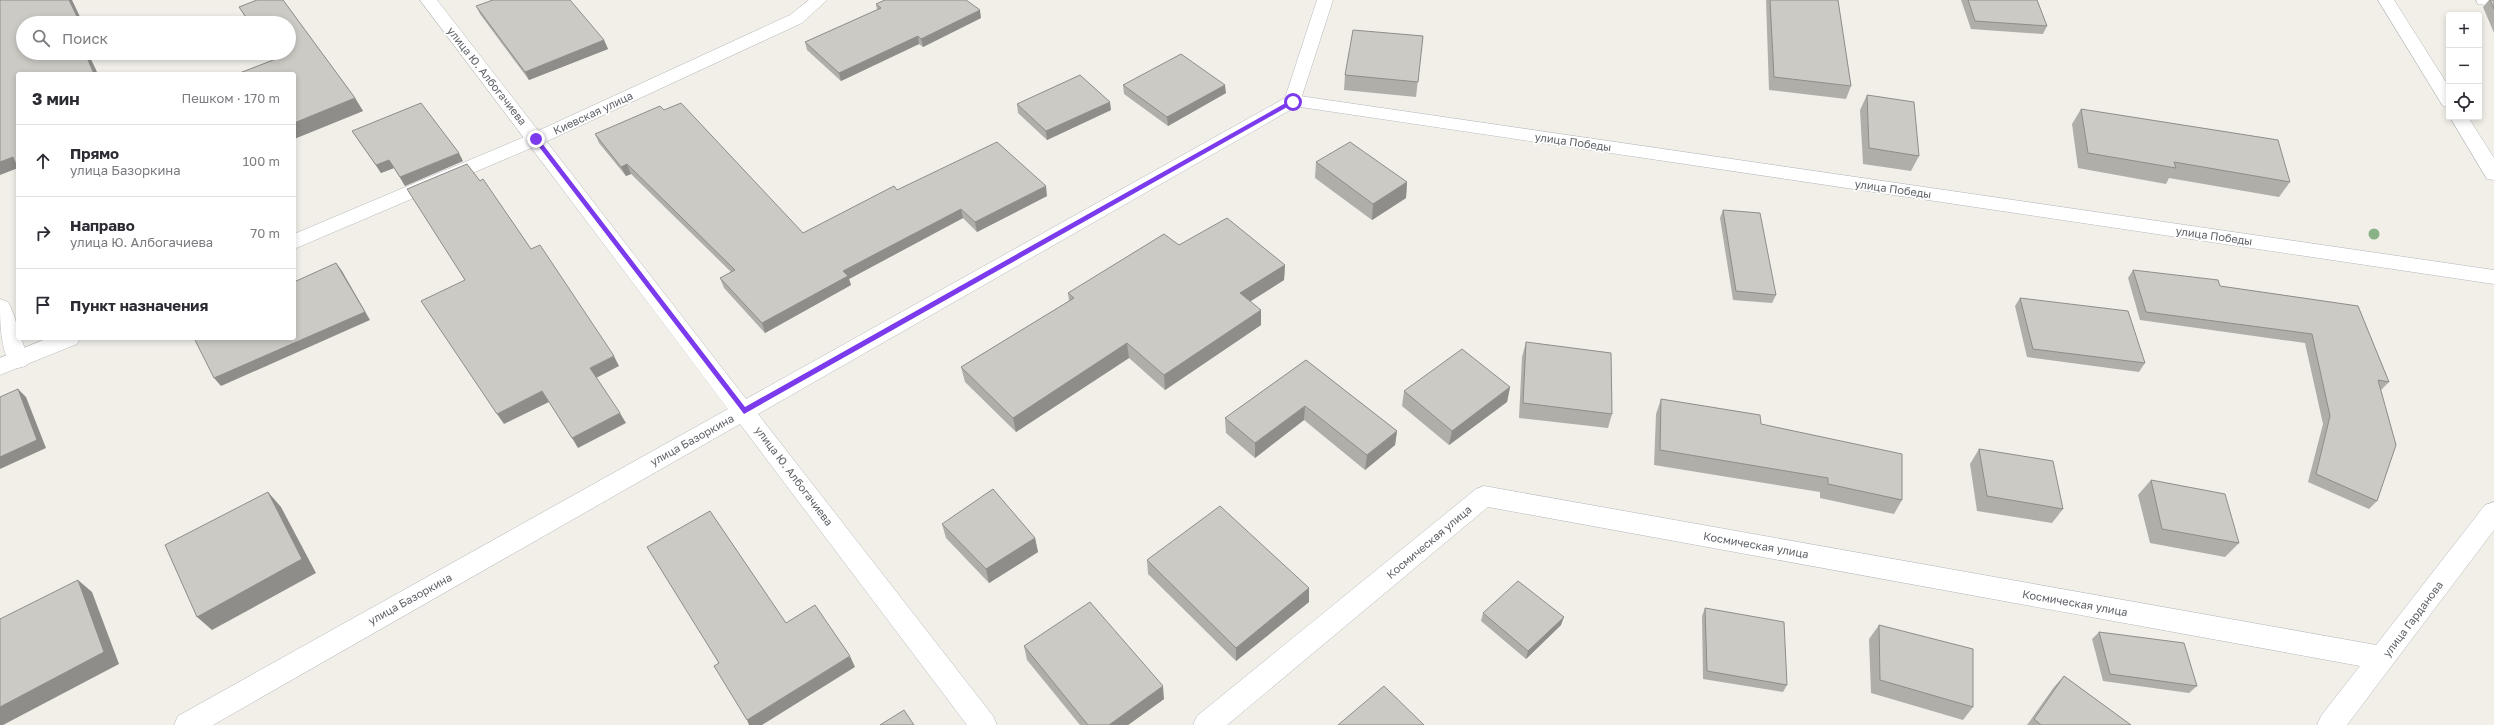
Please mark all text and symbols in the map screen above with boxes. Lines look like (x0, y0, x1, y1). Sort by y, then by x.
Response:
map controls (2446, 12, 2482, 120)
button: + (2446, 12, 2482, 48)
search box (16, 16, 296, 60)
street label: улица Ю. Албогачиева (445, 24, 530, 127)
icon: search (30, 27, 52, 49)
text: Поиск (62, 29, 108, 47)
button: − (2446, 48, 2482, 84)
button: locate (2446, 84, 2482, 120)
text: 3 мин (32, 88, 80, 109)
street label: Киевская улица (551, 88, 635, 137)
text: Пешком · 170 m (181, 90, 280, 106)
route start (1284, 93, 1302, 111)
route end (527, 130, 545, 148)
street label: улица Победы (1534, 130, 1612, 153)
text: Прямо (70, 144, 119, 162)
icon: ahead (32, 150, 54, 172)
text: 100 m (243, 153, 280, 169)
text: улица Базоркина (70, 162, 181, 178)
street label: улица Победы (1854, 177, 1932, 200)
text: Направо (70, 216, 135, 234)
icon: right (32, 222, 54, 244)
street label: улица Победы (2175, 224, 2253, 247)
text: 70 m (250, 225, 280, 241)
text: улица Ю. Албогачиева (70, 234, 213, 250)
icon: arrive (32, 294, 54, 316)
text: Пункт назначения (70, 296, 208, 314)
street label: улица Базоркина (648, 411, 736, 468)
street label: улица Ю. Албогачиева (753, 423, 836, 528)
street label: Космическая улица (1384, 502, 1474, 581)
street label: Космическая улица (1702, 529, 1810, 560)
street label: улица Базоркина (366, 570, 454, 627)
street label: улица Гарданова (2380, 578, 2445, 659)
street label: Космическая улица (2021, 587, 2129, 618)

